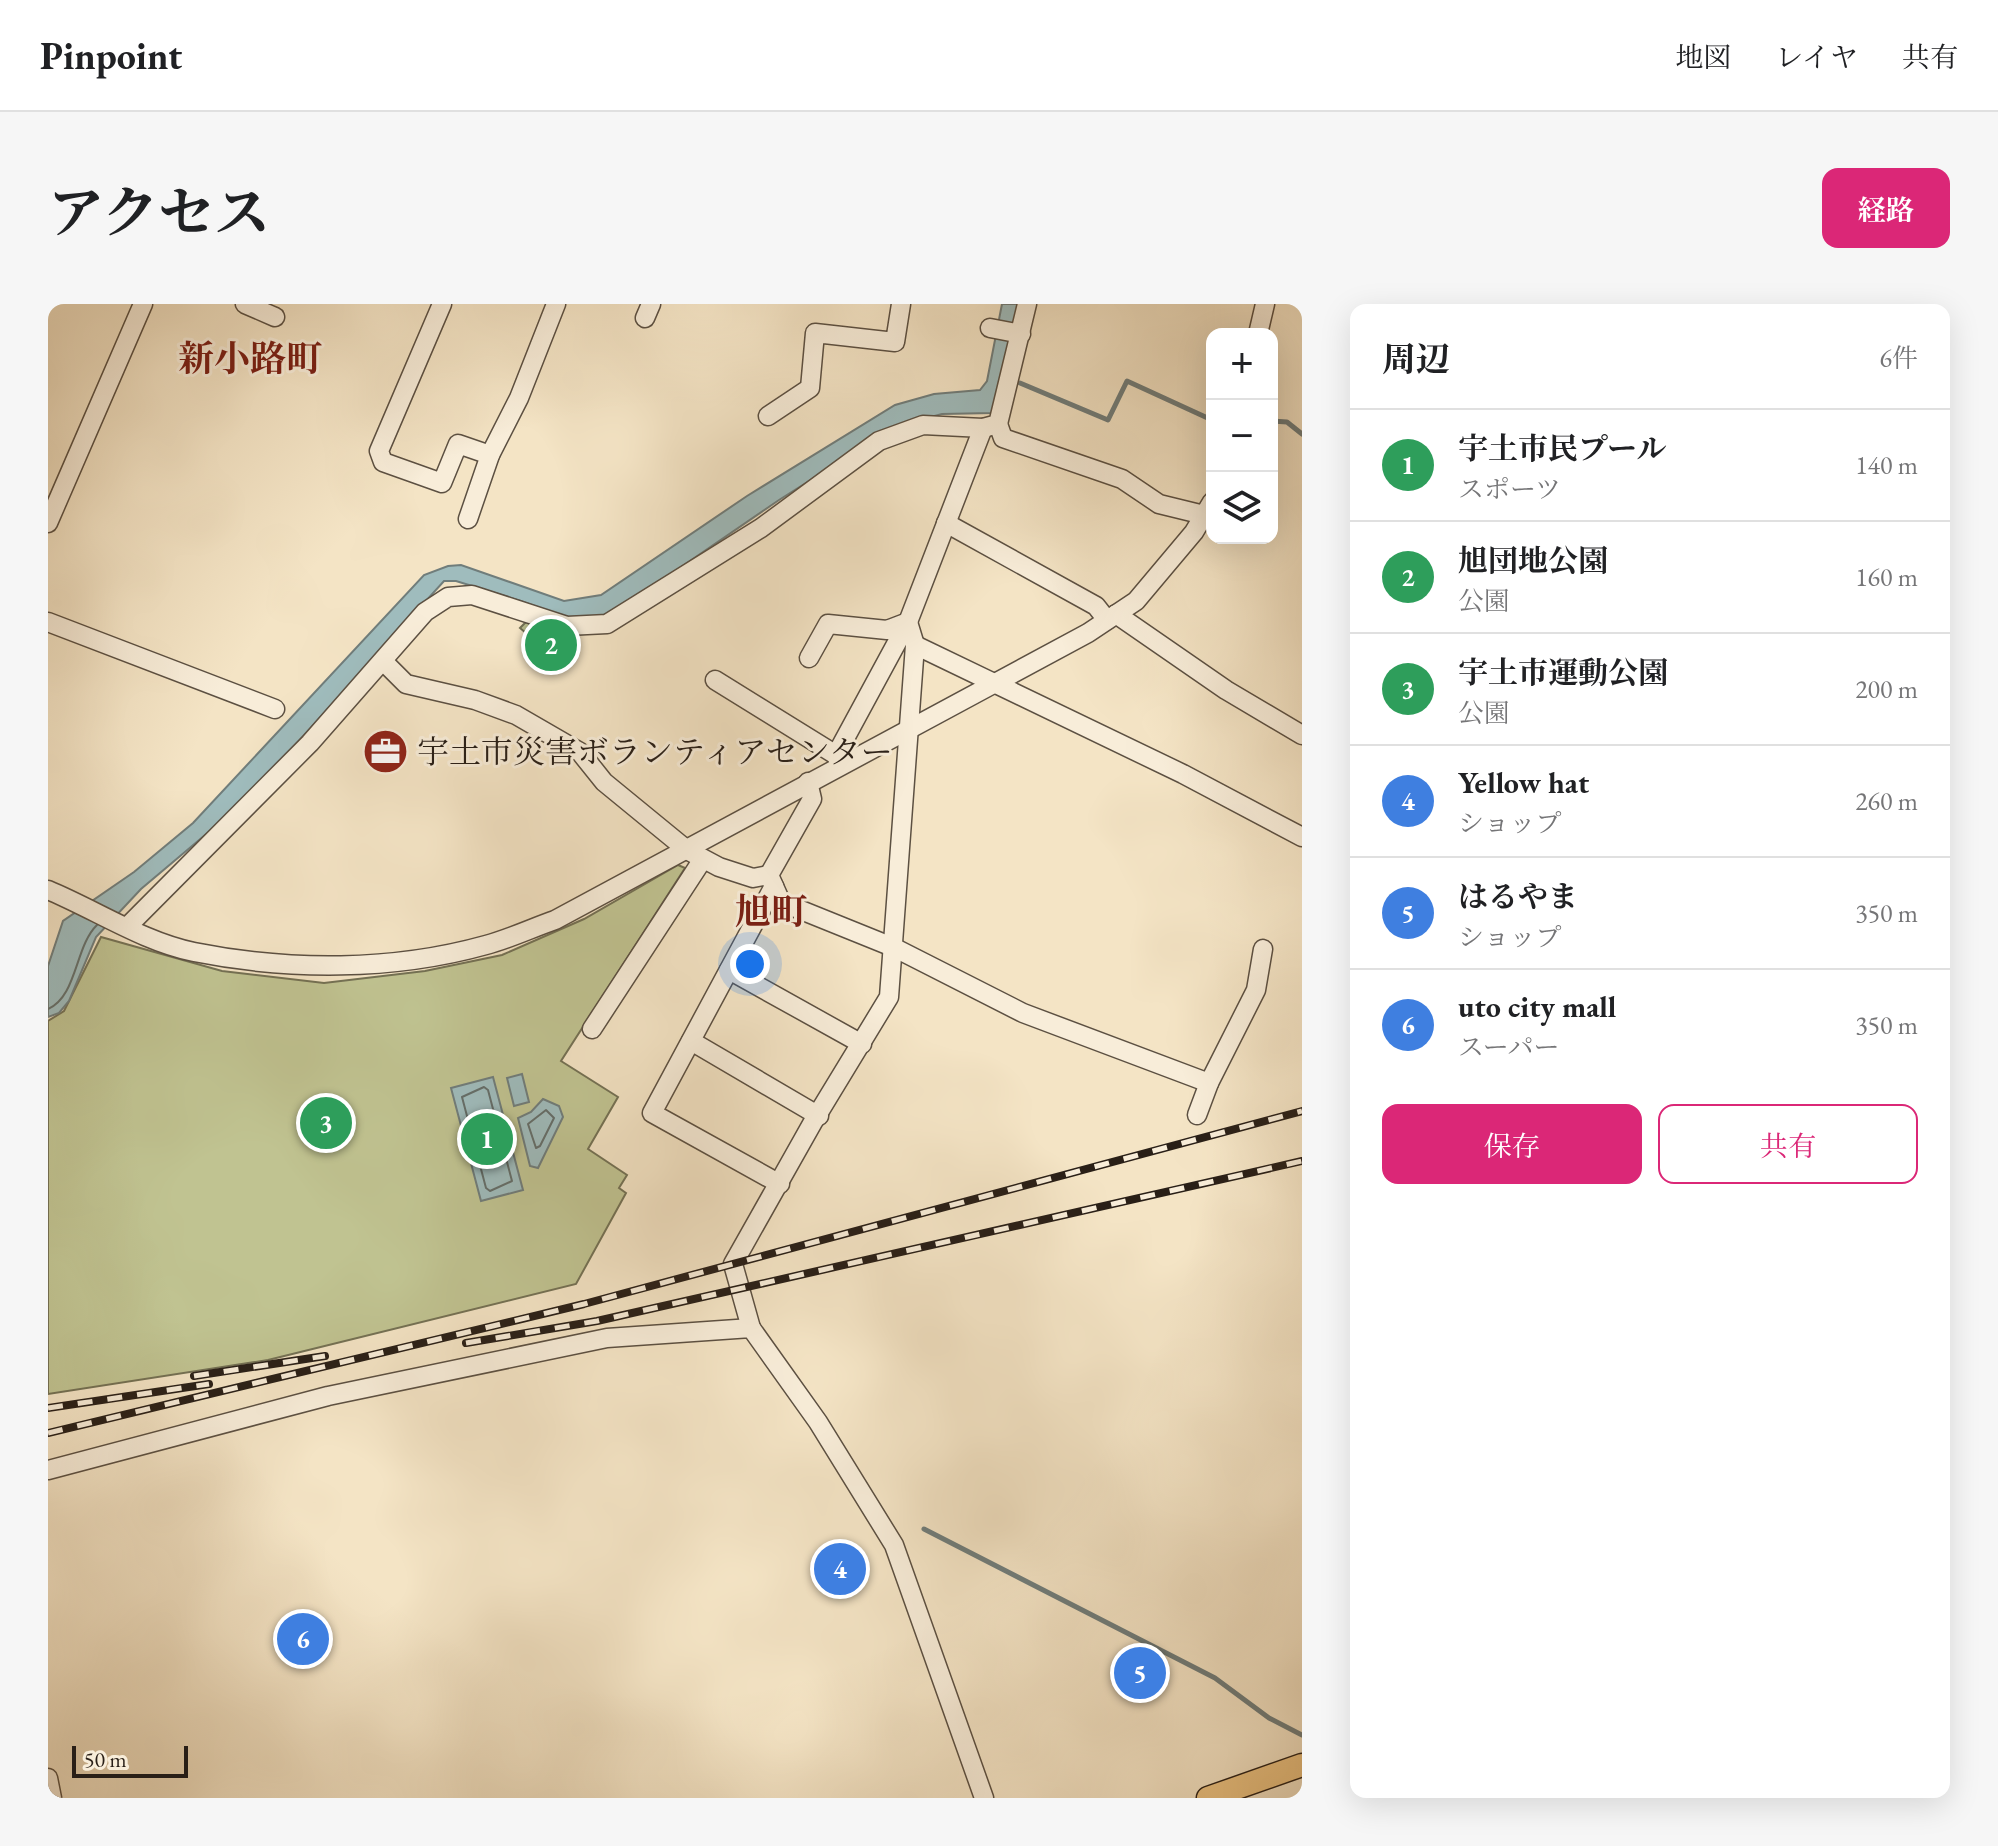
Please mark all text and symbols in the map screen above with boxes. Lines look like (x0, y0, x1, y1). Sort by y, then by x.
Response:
text: Pinpoint (40, 31, 182, 80)
text: 地図 (1675, 39, 1731, 75)
text: レイヤ (1775, 39, 1858, 75)
text: 共有 (1902, 39, 1958, 75)
button: 経路 (1822, 168, 1950, 248)
text: アクセス (48, 176, 270, 249)
map controls (1206, 328, 1278, 544)
button: + (1206, 328, 1278, 400)
district label: 新小路町 (178, 335, 322, 382)
text: 周辺 (1382, 337, 1450, 381)
text: 6件 (1880, 341, 1918, 375)
button: − (1206, 400, 1278, 472)
text: 宇土市民プール (1458, 429, 1667, 468)
text: 1 (1401, 448, 1415, 482)
text: 140 m (1855, 448, 1918, 482)
button: layers (1206, 472, 1278, 544)
text: スポーツ (1458, 472, 1561, 506)
text: 旭団地公園 (1458, 541, 1608, 580)
text: 2 (1401, 560, 1415, 594)
text: 160 m (1855, 560, 1918, 594)
text: 公園 (1458, 584, 1510, 618)
pin: 2 (525, 615, 577, 675)
text: 宇土市運動公園 (1458, 653, 1668, 692)
text: 3 (1401, 672, 1415, 706)
text: 200 m (1855, 672, 1918, 706)
text: 公園 (1458, 696, 1510, 730)
office icon: 宇土市災害ボランティアセンター (362, 728, 410, 776)
place label: 宇土市災害ボランティアセンター (417, 731, 893, 773)
text: Yellow hat (1458, 763, 1589, 802)
text: 4 (1401, 784, 1415, 818)
text: 260 m (1855, 784, 1918, 818)
text: ショップ (1458, 806, 1561, 840)
text: はるやま (1458, 877, 1578, 916)
district label: 旭町 (735, 888, 807, 935)
text: 5 (1401, 896, 1415, 930)
text: 350 m (1855, 896, 1918, 930)
text: ショップ (1458, 920, 1561, 954)
your location (730, 944, 770, 984)
text: uto city mall (1458, 987, 1616, 1026)
text: 6 (1401, 1008, 1415, 1042)
text: 350 m (1855, 1008, 1918, 1042)
text: スーパー (1458, 1030, 1559, 1064)
pin: 3 (300, 1093, 352, 1153)
button: 保存 (1382, 1104, 1642, 1184)
button: 共有 (1658, 1104, 1918, 1184)
pin: 1 (461, 1109, 513, 1169)
pin: 4 (814, 1539, 866, 1599)
pin: 6 (277, 1609, 329, 1669)
pin: 5 (1114, 1643, 1166, 1703)
scale bar (72, 1742, 188, 1778)
text: 50 m (84, 1745, 127, 1774)

